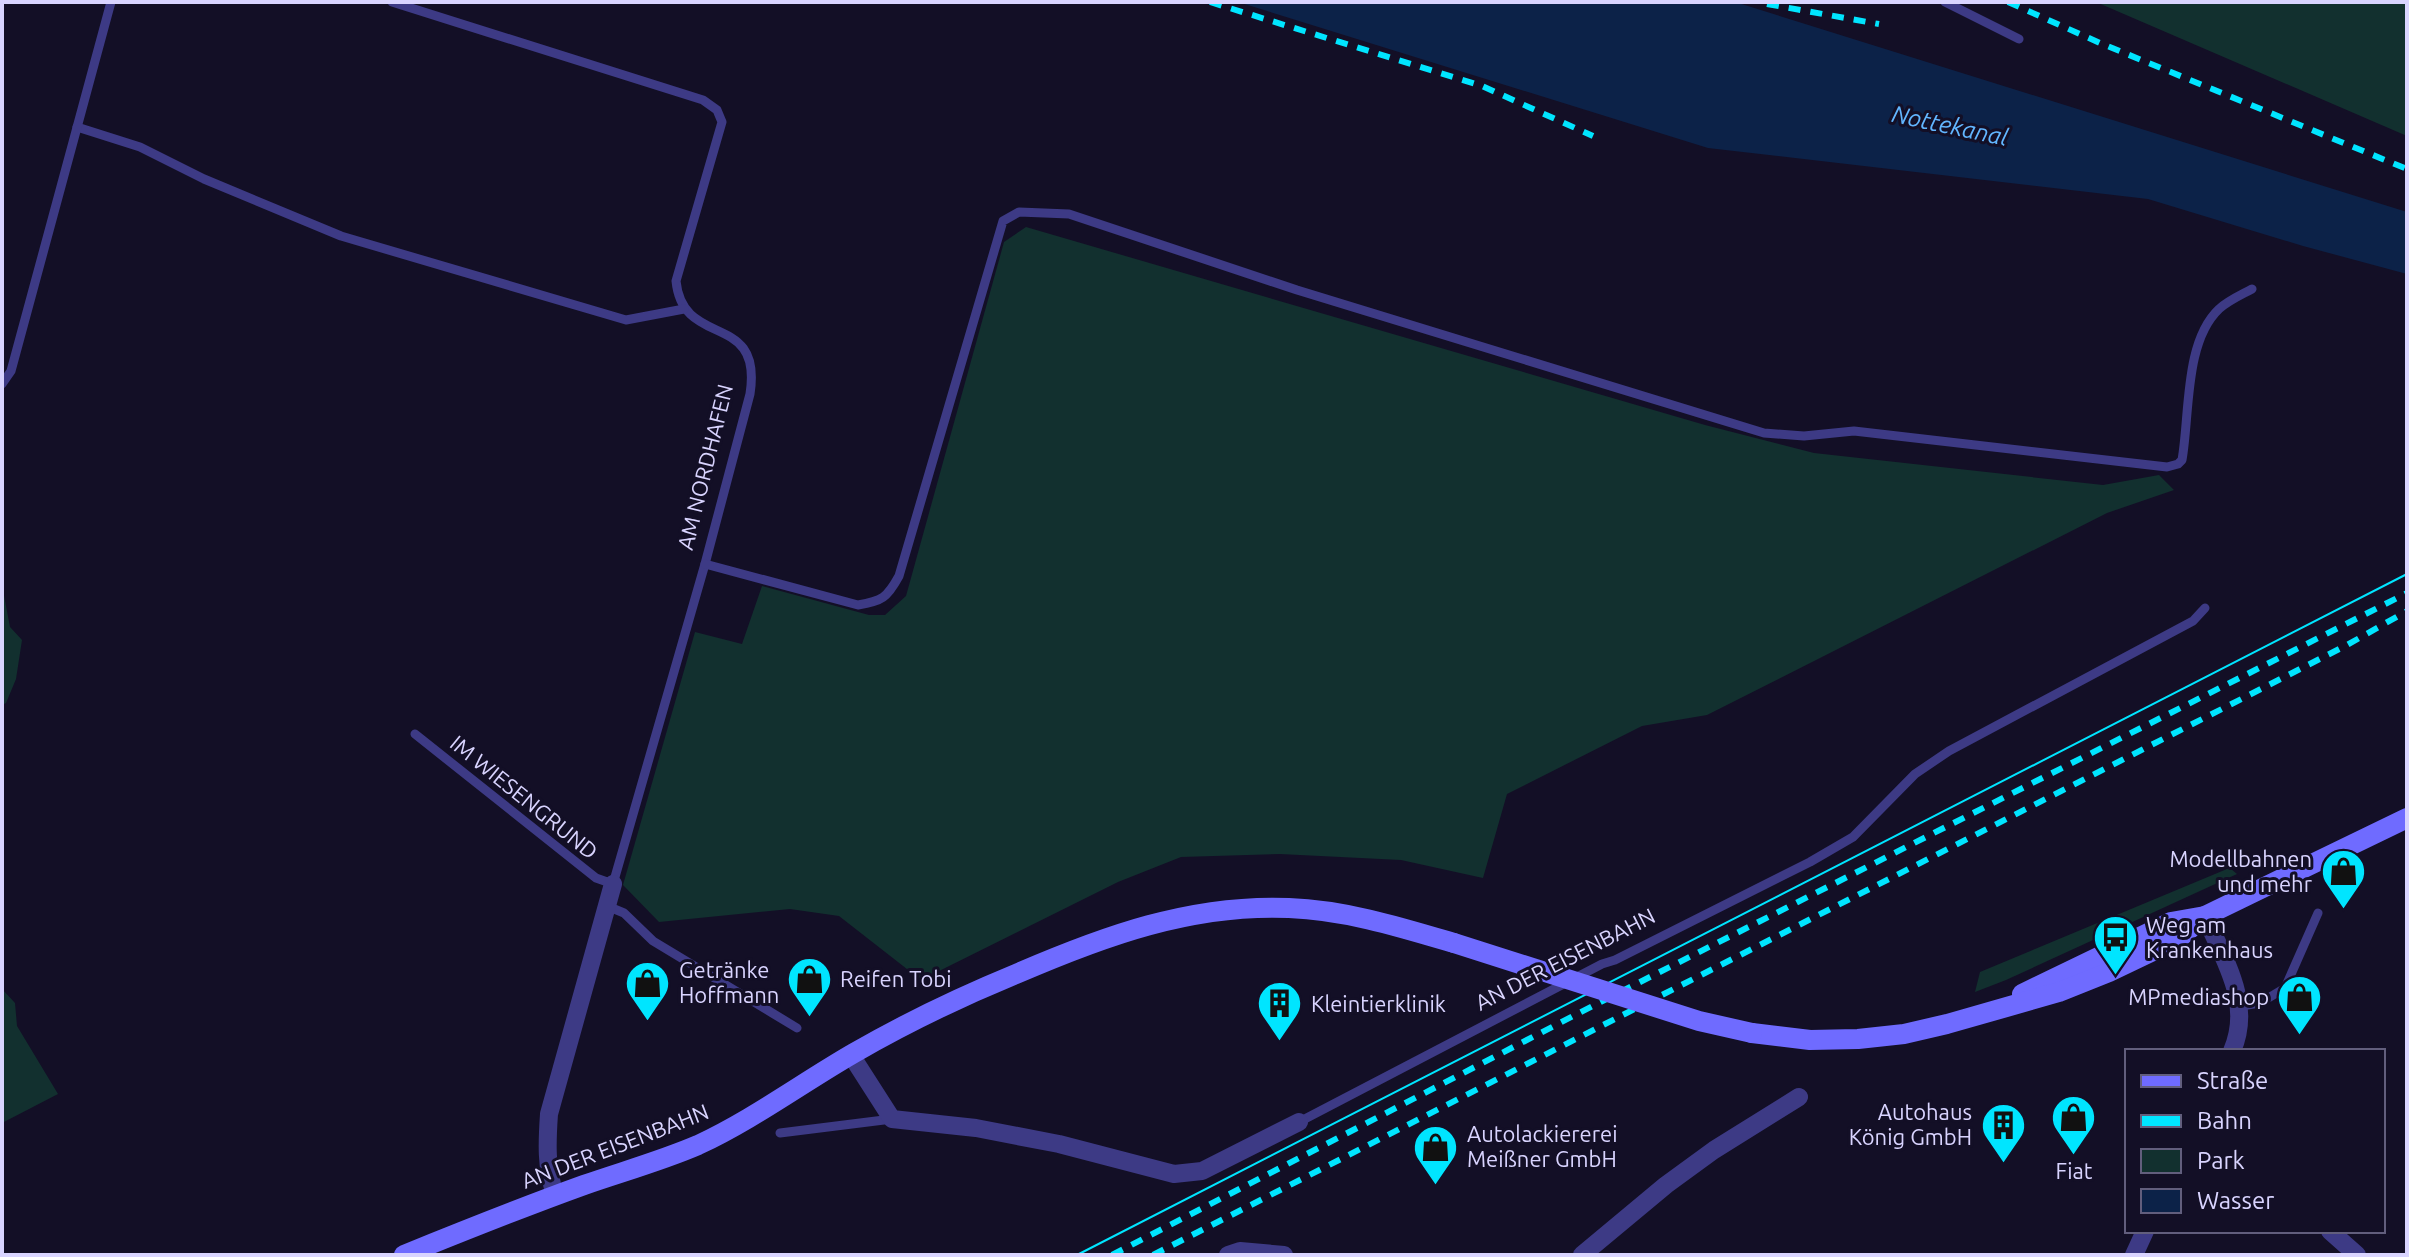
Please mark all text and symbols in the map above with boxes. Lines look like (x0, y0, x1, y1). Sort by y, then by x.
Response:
water label: Nottekanal (1889, 100, 2011, 151)
street label: AM NORDHAFEN (672, 381, 737, 552)
street label: IM WIESENGRUND (446, 730, 603, 864)
place label: Modellbahnen und mehr (2169, 846, 2313, 896)
shop icon: Modellbahnen und mehr (2319, 848, 2367, 911)
street label: AN DER EISENBAHN (1471, 902, 1659, 1015)
place label: Weg am Krankenhaus (2146, 912, 2273, 962)
bus stop icon: Weg am Krankenhaus (2091, 914, 2139, 977)
shop icon: Reifen Tobi (785, 955, 833, 1018)
place label: Getränke Hoffmann (679, 957, 779, 1007)
shop icon: Getränke Hoffmann (624, 959, 672, 1022)
place label: Reifen Tobi (840, 966, 952, 991)
shop icon: MPmediashop (2276, 973, 2324, 1036)
building icon: Kleintierklinik (1256, 980, 1304, 1043)
place label: MPmediashop (2128, 984, 2269, 1009)
place label: Kleintierklinik (1311, 991, 1446, 1016)
legend (2125, 1049, 2385, 1233)
text: Straße (2197, 1067, 2268, 1094)
shop icon: Fiat (2050, 1094, 2098, 1157)
street label: AN DER EISENBAHN (518, 1098, 712, 1193)
place label: Autohaus König GmbH (1849, 1099, 1972, 1149)
building icon: Autohaus König GmbH (1979, 1101, 2027, 1164)
text: Bahn (2197, 1107, 2252, 1134)
place label: Autolackiererei Meißner GmbH (1467, 1121, 1618, 1171)
shop icon: Autolackiererei Meißner GmbH (1412, 1123, 1460, 1186)
text: Park (2197, 1147, 2245, 1174)
place label: Fiat (2056, 1158, 2093, 1183)
text: Wasser (2197, 1187, 2274, 1214)

